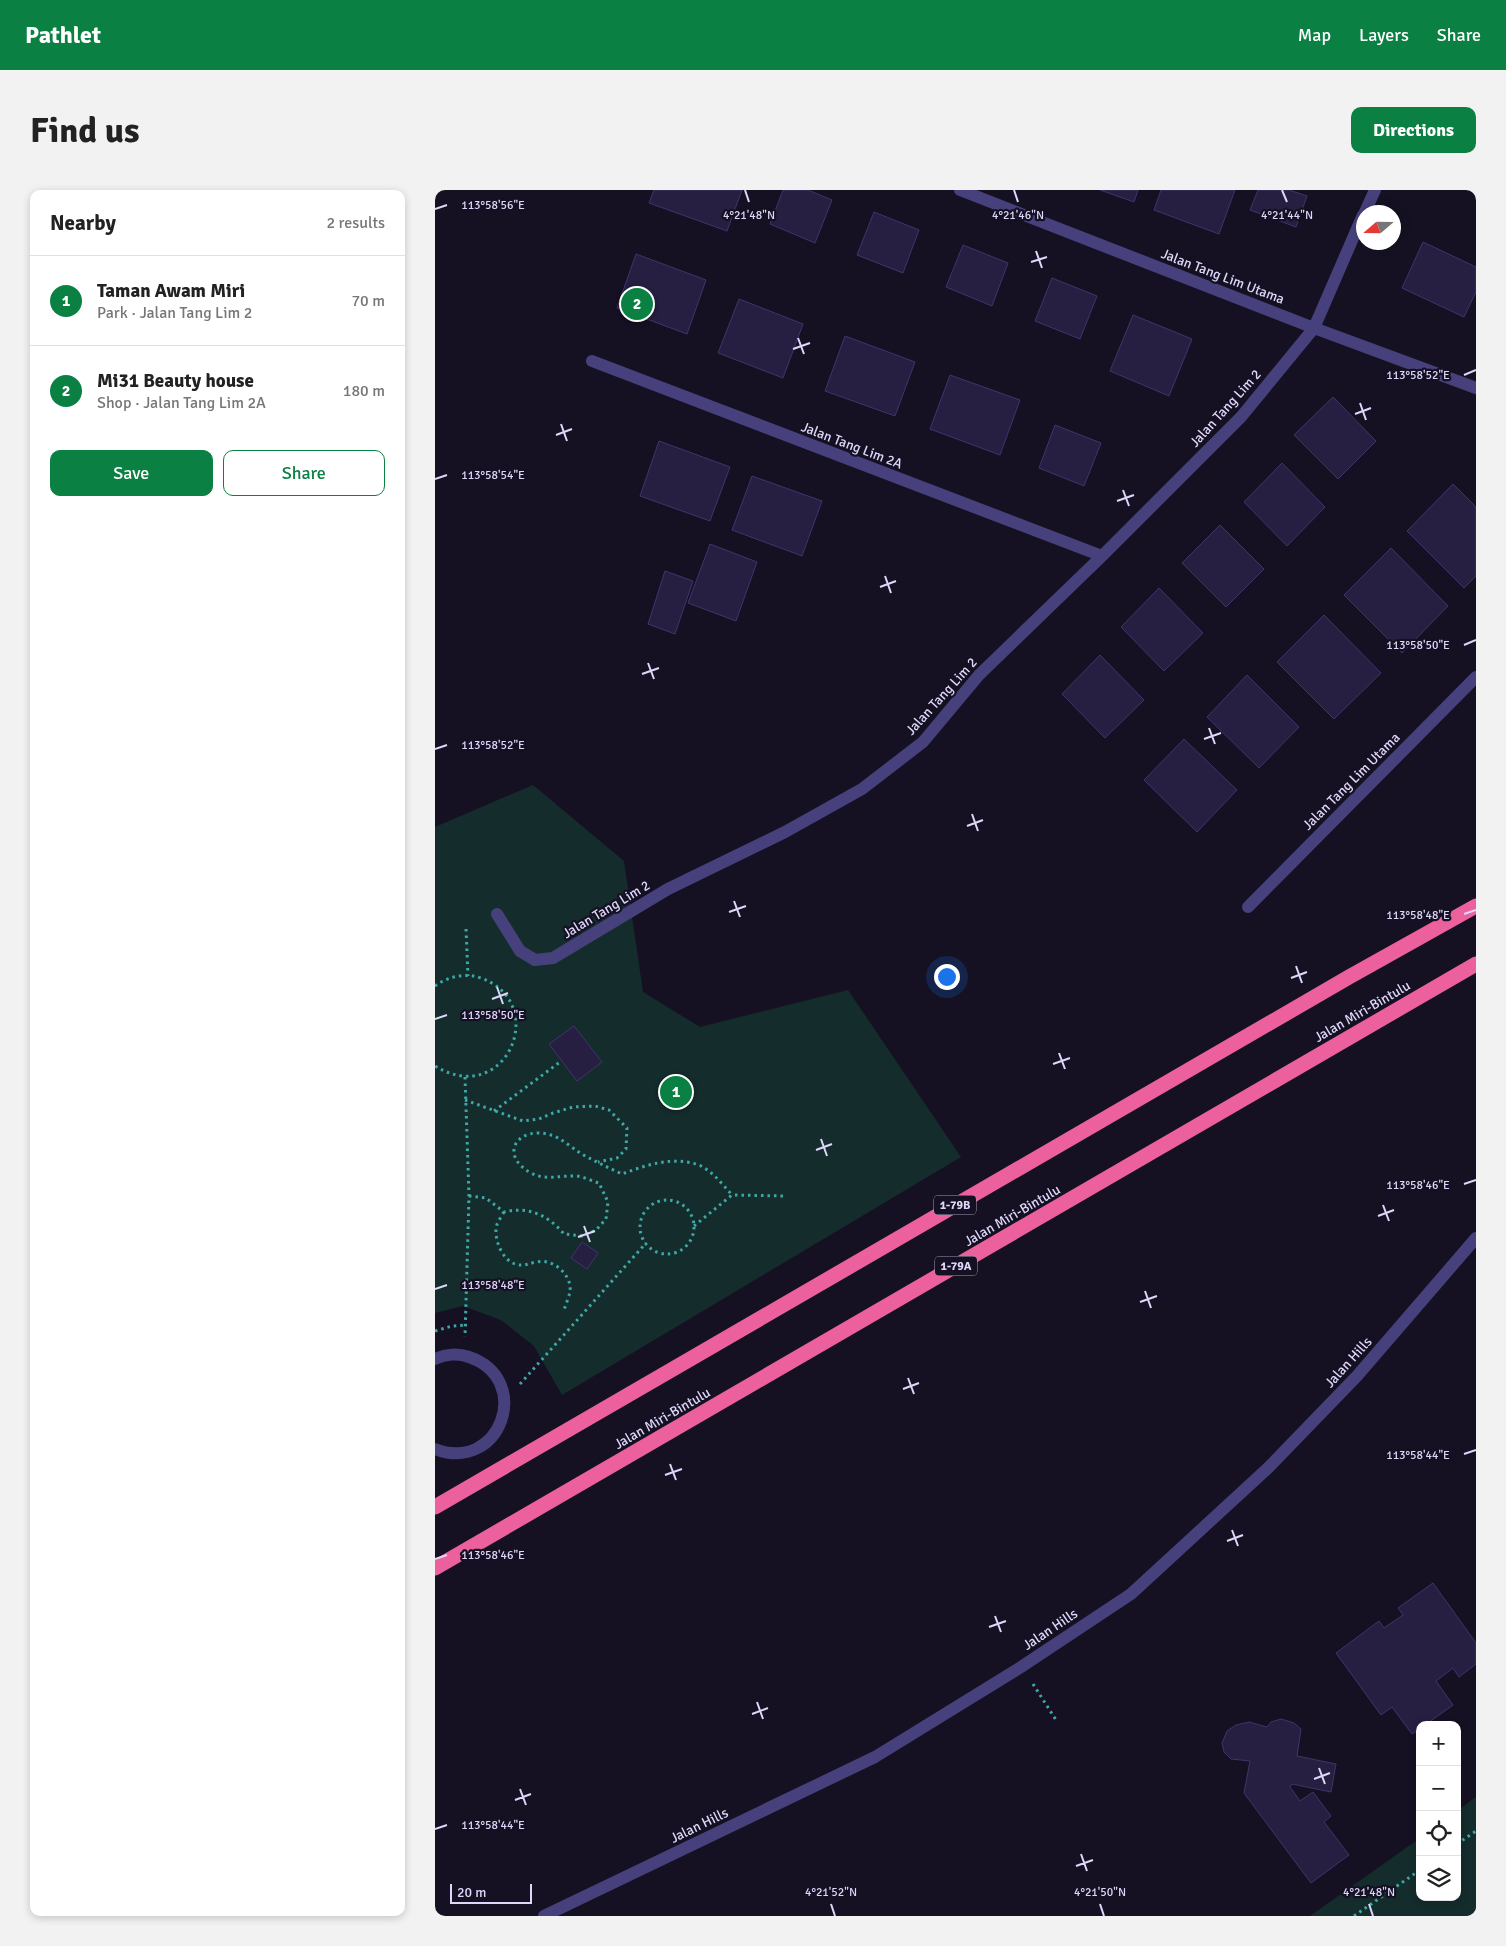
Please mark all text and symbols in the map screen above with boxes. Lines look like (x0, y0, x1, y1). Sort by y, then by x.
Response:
text: Pathlet (25, 20, 101, 50)
text: Map (1298, 24, 1331, 46)
text: Layers (1359, 24, 1409, 46)
text: Share (1437, 24, 1481, 46)
button: Directions (1351, 107, 1476, 153)
text: Find us (30, 109, 140, 152)
text: 113°58'56"E (461, 198, 525, 213)
north arrow (1356, 205, 1401, 250)
text: 4°21'48"N (723, 208, 775, 223)
text: 4°21'46"N (992, 208, 1044, 223)
text: 4°21'44"N (1261, 208, 1313, 223)
text: Nearby (50, 210, 116, 236)
text: 2 results (326, 213, 385, 233)
street label: Jalan Tang Lim Utama (1159, 245, 1287, 308)
text: Taman Awam Miri (97, 279, 245, 303)
pin: 2 (621, 285, 653, 323)
text: 1 (62, 291, 70, 311)
text: 70 m (351, 291, 385, 311)
text: Park · Jalan Tang Lim 2 (97, 303, 252, 323)
street label: Jalan Tang Lim 2 (1186, 366, 1265, 451)
text: 113°58'52"E (1386, 368, 1450, 383)
text: Mi31 Beauty house (97, 369, 254, 393)
text: 2 (62, 381, 70, 401)
text: 180 m (343, 381, 385, 401)
text: Shop · Jalan Tang Lim 2A (97, 393, 266, 413)
street label: Jalan Tang Lim 2A (799, 418, 905, 473)
button: Save (50, 450, 213, 496)
button: Share (223, 450, 385, 496)
text: 113°58'54"E (461, 468, 525, 483)
text: 113°58'50"E (1386, 638, 1450, 653)
street label: Jalan Tang Lim 2 (902, 654, 981, 739)
street label: Jalan Tang Lim Utama (1299, 729, 1404, 834)
text: 113°58'52"E (461, 738, 525, 753)
street label: Jalan Tang Lim 2 (560, 877, 653, 942)
text: 113°58'48"E (1386, 908, 1450, 923)
your location (934, 964, 960, 990)
street label: Jalan Miri-Bintulu (1311, 977, 1413, 1046)
text: 113°58'50"E (461, 1008, 525, 1023)
pin: 1 (660, 1073, 692, 1111)
text: 113°58'46"E (1386, 1178, 1450, 1193)
street label: Jalan Miri-Bintulu (961, 1181, 1063, 1250)
road number: 1-79B (934, 1196, 976, 1214)
road number: 1-79A (935, 1256, 977, 1276)
text: 113°58'48"E (461, 1278, 525, 1293)
street label: Jalan Hills (1321, 1333, 1376, 1391)
street label: Jalan Miri-Bintulu (611, 1384, 713, 1453)
text: 113°58'44"E (1386, 1448, 1450, 1463)
text: 113°58'46"E (461, 1548, 525, 1563)
street label: Jalan Hills (1020, 1605, 1081, 1654)
map controls (1416, 1721, 1461, 1901)
button: + (1416, 1721, 1461, 1766)
button: − (1416, 1766, 1461, 1811)
street label: Jalan Hills (667, 1804, 731, 1847)
button: locate (1416, 1811, 1461, 1856)
text: 113°58'44"E (461, 1818, 525, 1833)
button: layers (1416, 1856, 1461, 1901)
scale bar (450, 1881, 533, 1904)
text: 20 m (457, 1884, 486, 1901)
text: 4°21'52"N (805, 1885, 857, 1900)
text: 4°21'50"N (1074, 1885, 1126, 1900)
text: 4°21'48"N (1343, 1885, 1395, 1900)

